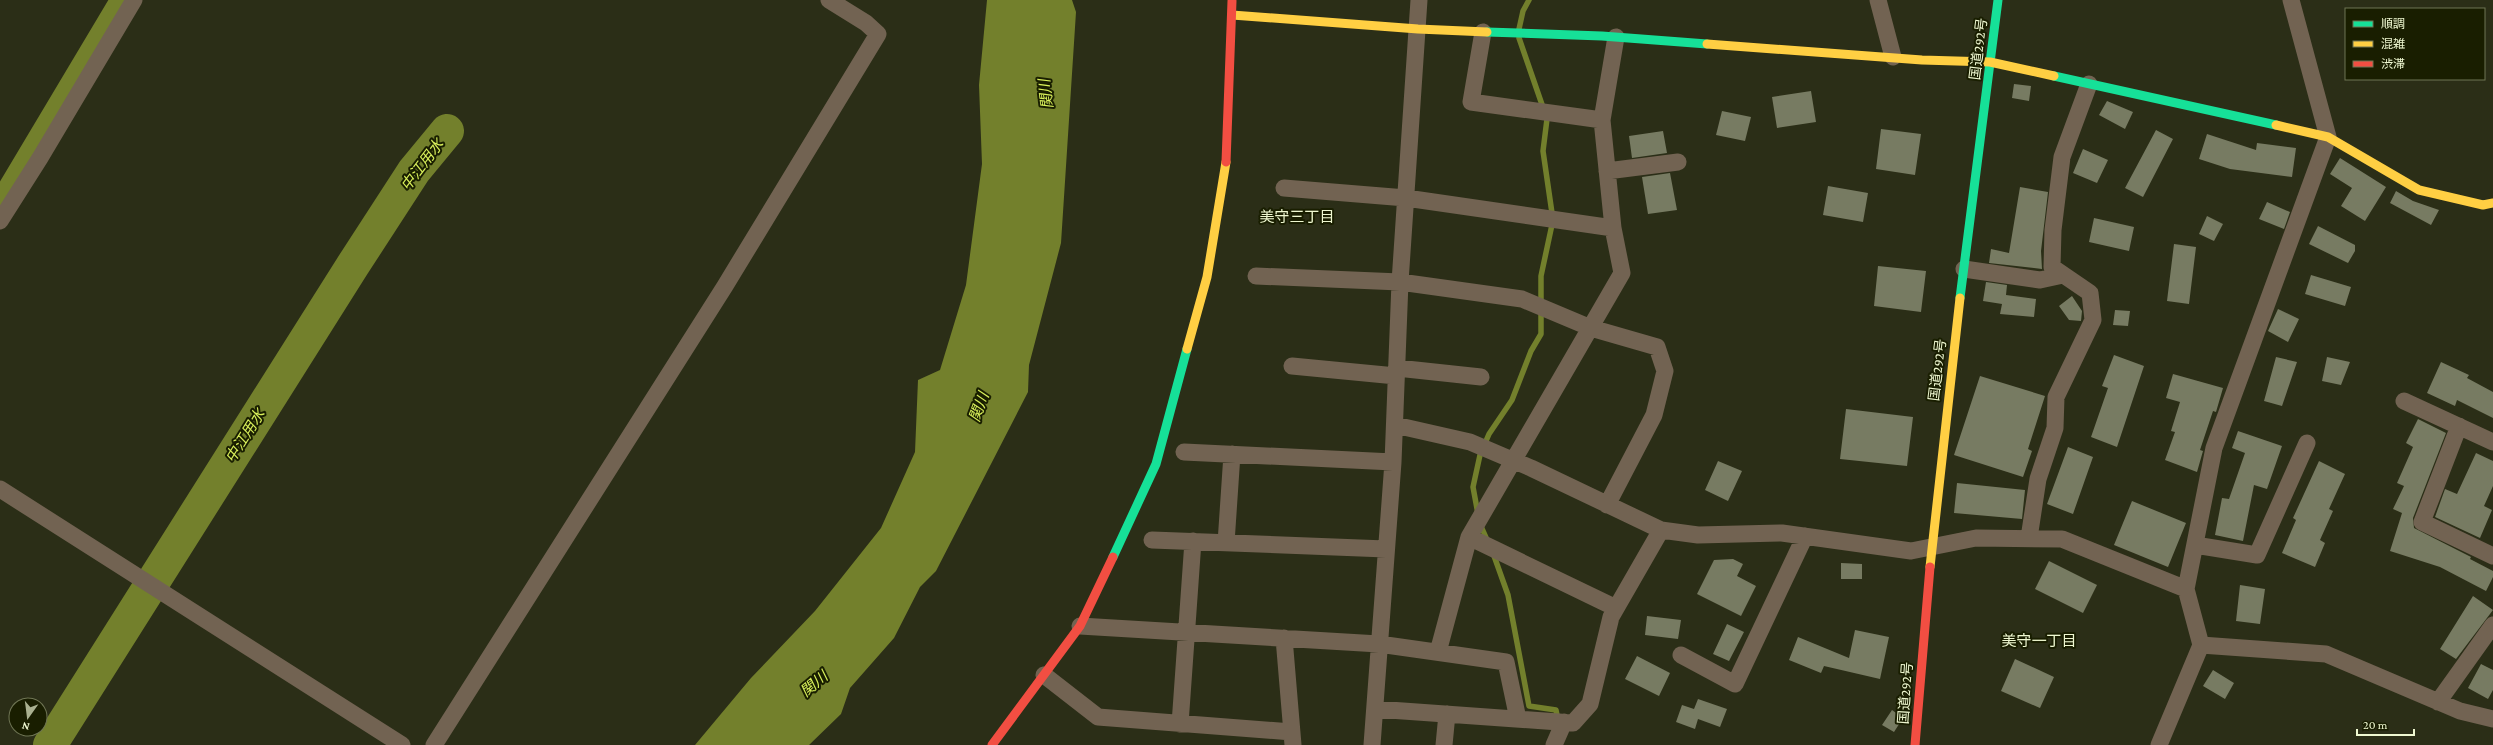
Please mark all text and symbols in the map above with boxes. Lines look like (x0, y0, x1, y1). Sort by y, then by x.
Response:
legend (2345, 8, 2485, 80)
street label: 国道292号 (1966, 17, 1990, 81)
text: 順調 (2381, 17, 2405, 31)
text: 混雑 (2381, 37, 2405, 51)
text: 渋滞 (2381, 57, 2405, 71)
water label: 関川 (1036, 76, 1056, 110)
water label: 中江用水 (398, 135, 448, 194)
district label: 美守三丁目 (1259, 209, 1335, 225)
street label: 国道292号 (1925, 338, 1949, 402)
water label: 関川 (966, 388, 992, 424)
water label: 中江用水 (222, 405, 269, 466)
district label: 美守一丁目 (2001, 633, 2077, 649)
street label: 国道292号 (1895, 661, 1915, 725)
water label: 関川 (797, 667, 832, 700)
north arrow (8, 697, 48, 737)
scale bar (2357, 711, 2414, 737)
text: 20 m (2363, 718, 2388, 732)
text: N (20, 720, 31, 733)

